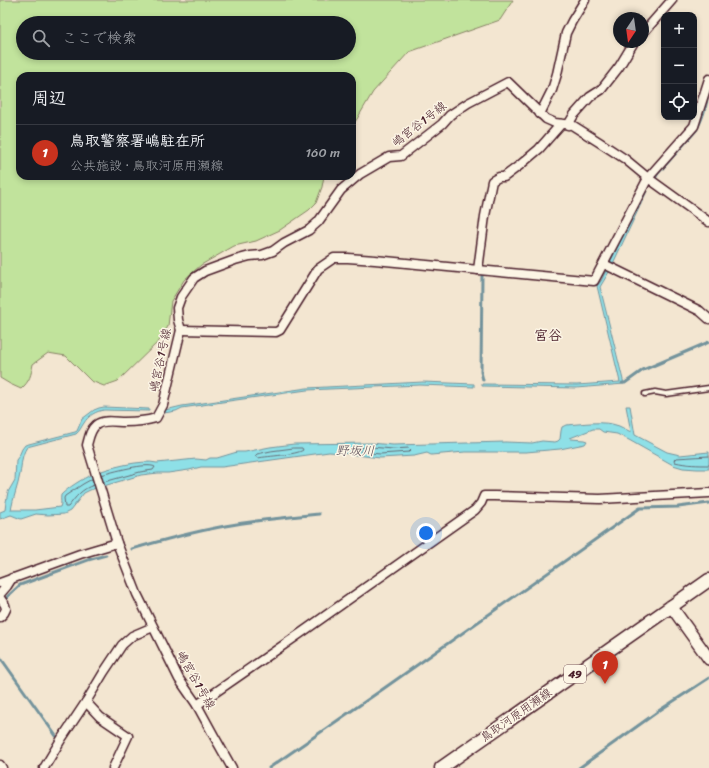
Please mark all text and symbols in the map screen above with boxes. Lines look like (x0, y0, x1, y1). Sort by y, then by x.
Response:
north arrow (613, 12, 649, 48)
map controls (661, 12, 697, 120)
button: + (661, 12, 697, 48)
search box (16, 16, 356, 60)
text: ここで検索 (62, 25, 137, 51)
icon: search (30, 27, 52, 49)
button: − (661, 48, 697, 84)
text: 周辺 (32, 83, 66, 113)
button: locate (661, 84, 697, 120)
street label: 嶋宮谷1号線 (387, 95, 451, 153)
text: 鳥取警察署嶋駐在所 (70, 128, 205, 154)
text: 1 (42, 141, 48, 164)
text: 160 m (305, 141, 340, 164)
text: 公共施設 · 鳥取河原用瀬線 (70, 154, 223, 177)
district label: 宮谷 (534, 323, 562, 348)
street label: 嶋宮谷1号線 (142, 326, 178, 394)
water label: 野坂川 (335, 439, 375, 462)
your location (416, 523, 436, 543)
street label: 嶋宮谷1号線 (170, 646, 222, 714)
pin: 1 (592, 651, 618, 684)
road number: 49 (564, 665, 586, 683)
street label: 鳥取河原用瀬線 (475, 682, 557, 748)

